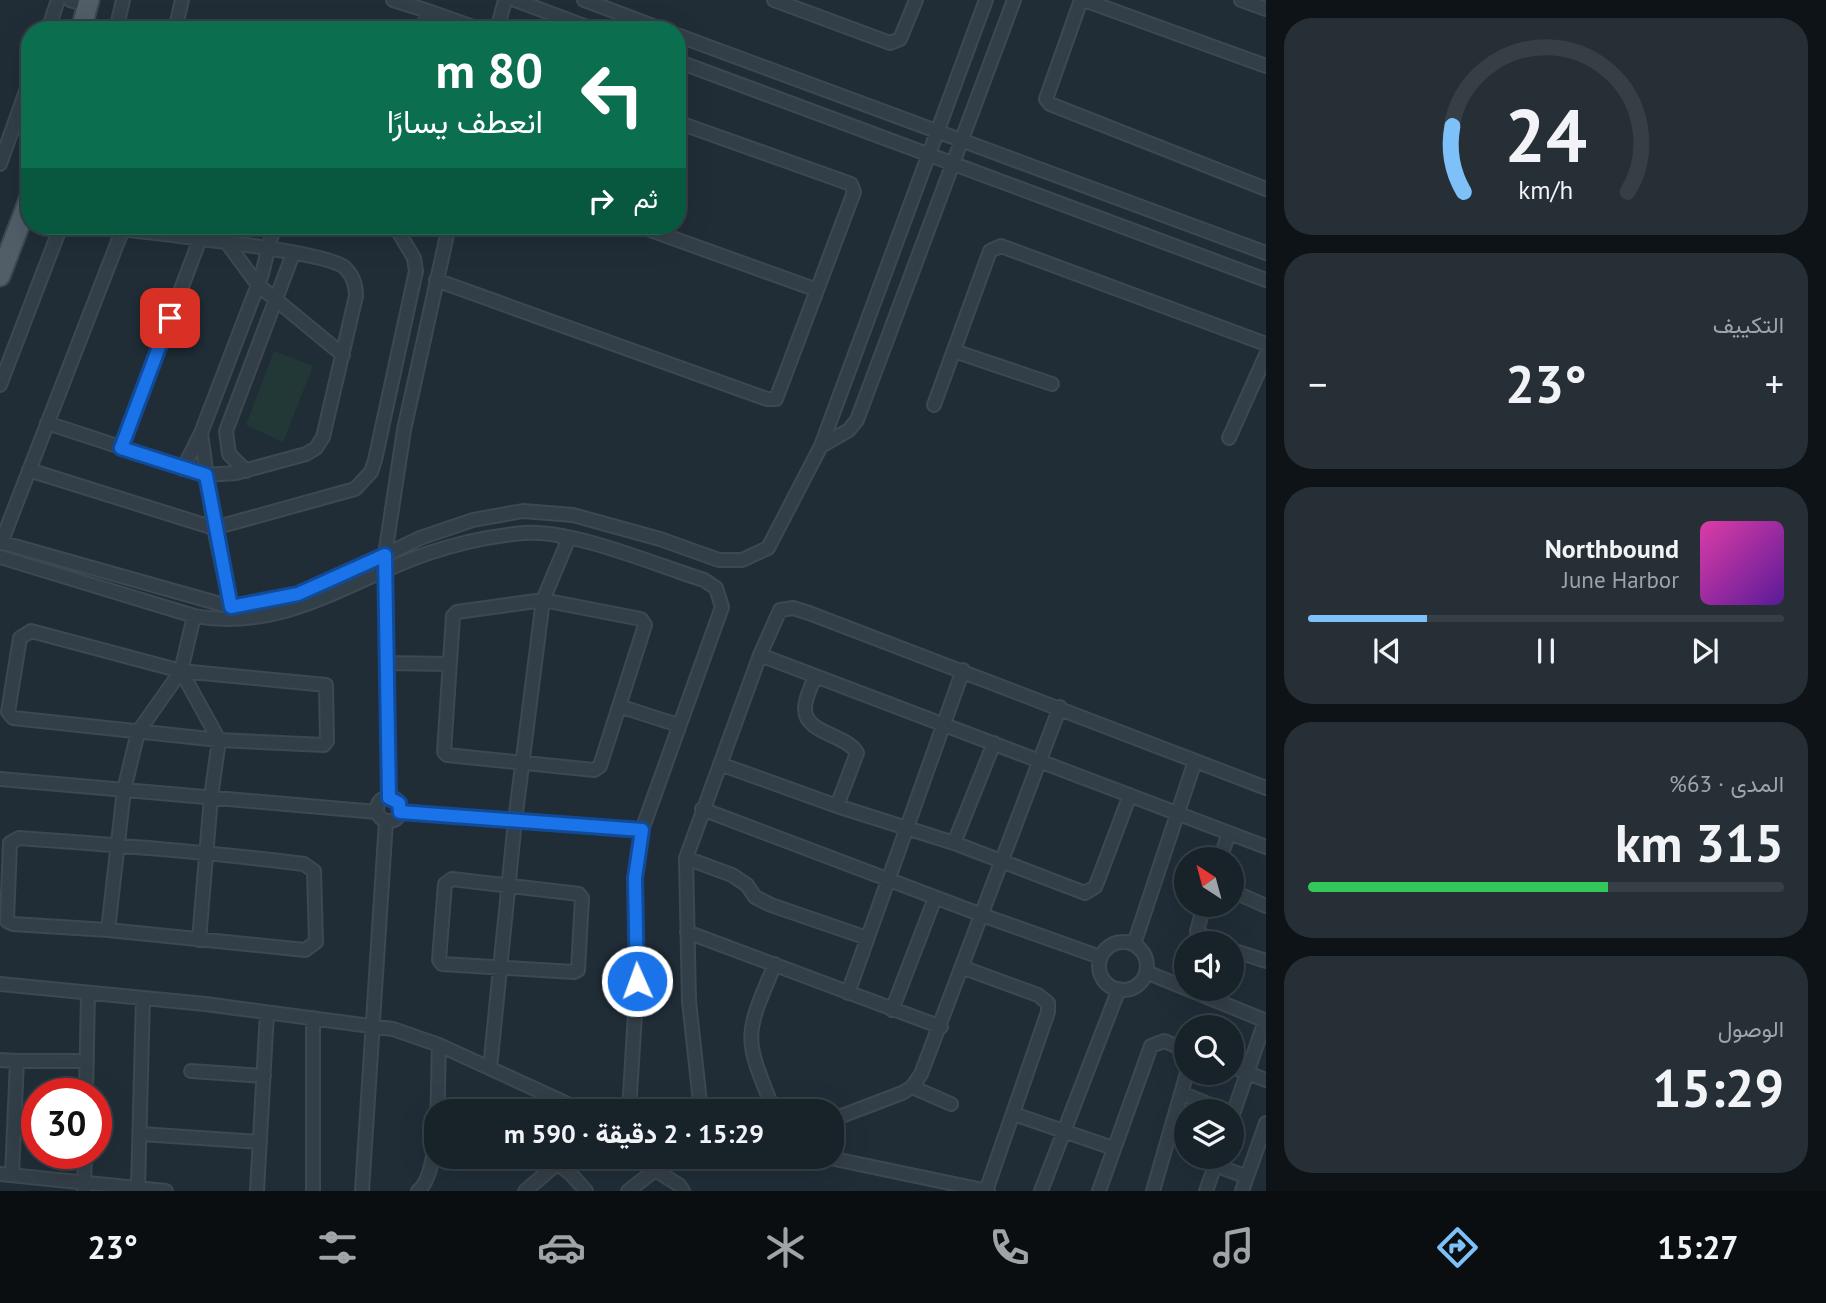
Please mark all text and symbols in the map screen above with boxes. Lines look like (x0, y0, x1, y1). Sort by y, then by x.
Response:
text: 80 m (436, 38, 543, 102)
icon: left (567, 49, 658, 140)
text: 24 (1505, 89, 1587, 183)
text: انعطف يسارًا (387, 100, 543, 142)
text: km/h (1519, 174, 1573, 206)
icon: right (582, 182, 620, 220)
text: ثم (634, 182, 658, 215)
pin (140, 288, 200, 348)
icon: arrive (151, 299, 189, 337)
text: التكييف (1713, 310, 1784, 339)
text: 23° (1505, 350, 1587, 417)
text: − (1308, 359, 1327, 408)
text: + (1765, 359, 1784, 408)
text: Northbound (1545, 532, 1679, 565)
text: June Harbor (1562, 565, 1679, 594)
icon: previous (1368, 632, 1406, 670)
icon: pause (1527, 632, 1565, 670)
icon: next (1686, 632, 1724, 670)
text: المدى · 63% (1669, 769, 1784, 798)
text: 315 km (1615, 809, 1784, 876)
north arrow (1174, 847, 1244, 917)
map controls (1174, 847, 1244, 1169)
button: sound (1174, 931, 1244, 1001)
position arrow (600, 944, 674, 1018)
text: الوصول (1718, 1014, 1784, 1043)
button: search (1174, 1015, 1244, 1085)
text: 15:29 (1652, 1054, 1784, 1121)
speed limit sign: 30 (21, 1078, 112, 1169)
button: layers (1174, 1099, 1244, 1169)
text: 15:29 · 2 دقيقة · 590 m (504, 1117, 764, 1150)
icon: filters (313, 1223, 362, 1272)
icon: car (537, 1223, 586, 1272)
icon: climate (761, 1223, 810, 1272)
icon: phone (985, 1223, 1034, 1272)
icon: music (1209, 1223, 1258, 1272)
icon: directions (1433, 1223, 1482, 1272)
text: 23° (88, 1226, 138, 1268)
text: 15:27 (1657, 1226, 1738, 1268)

